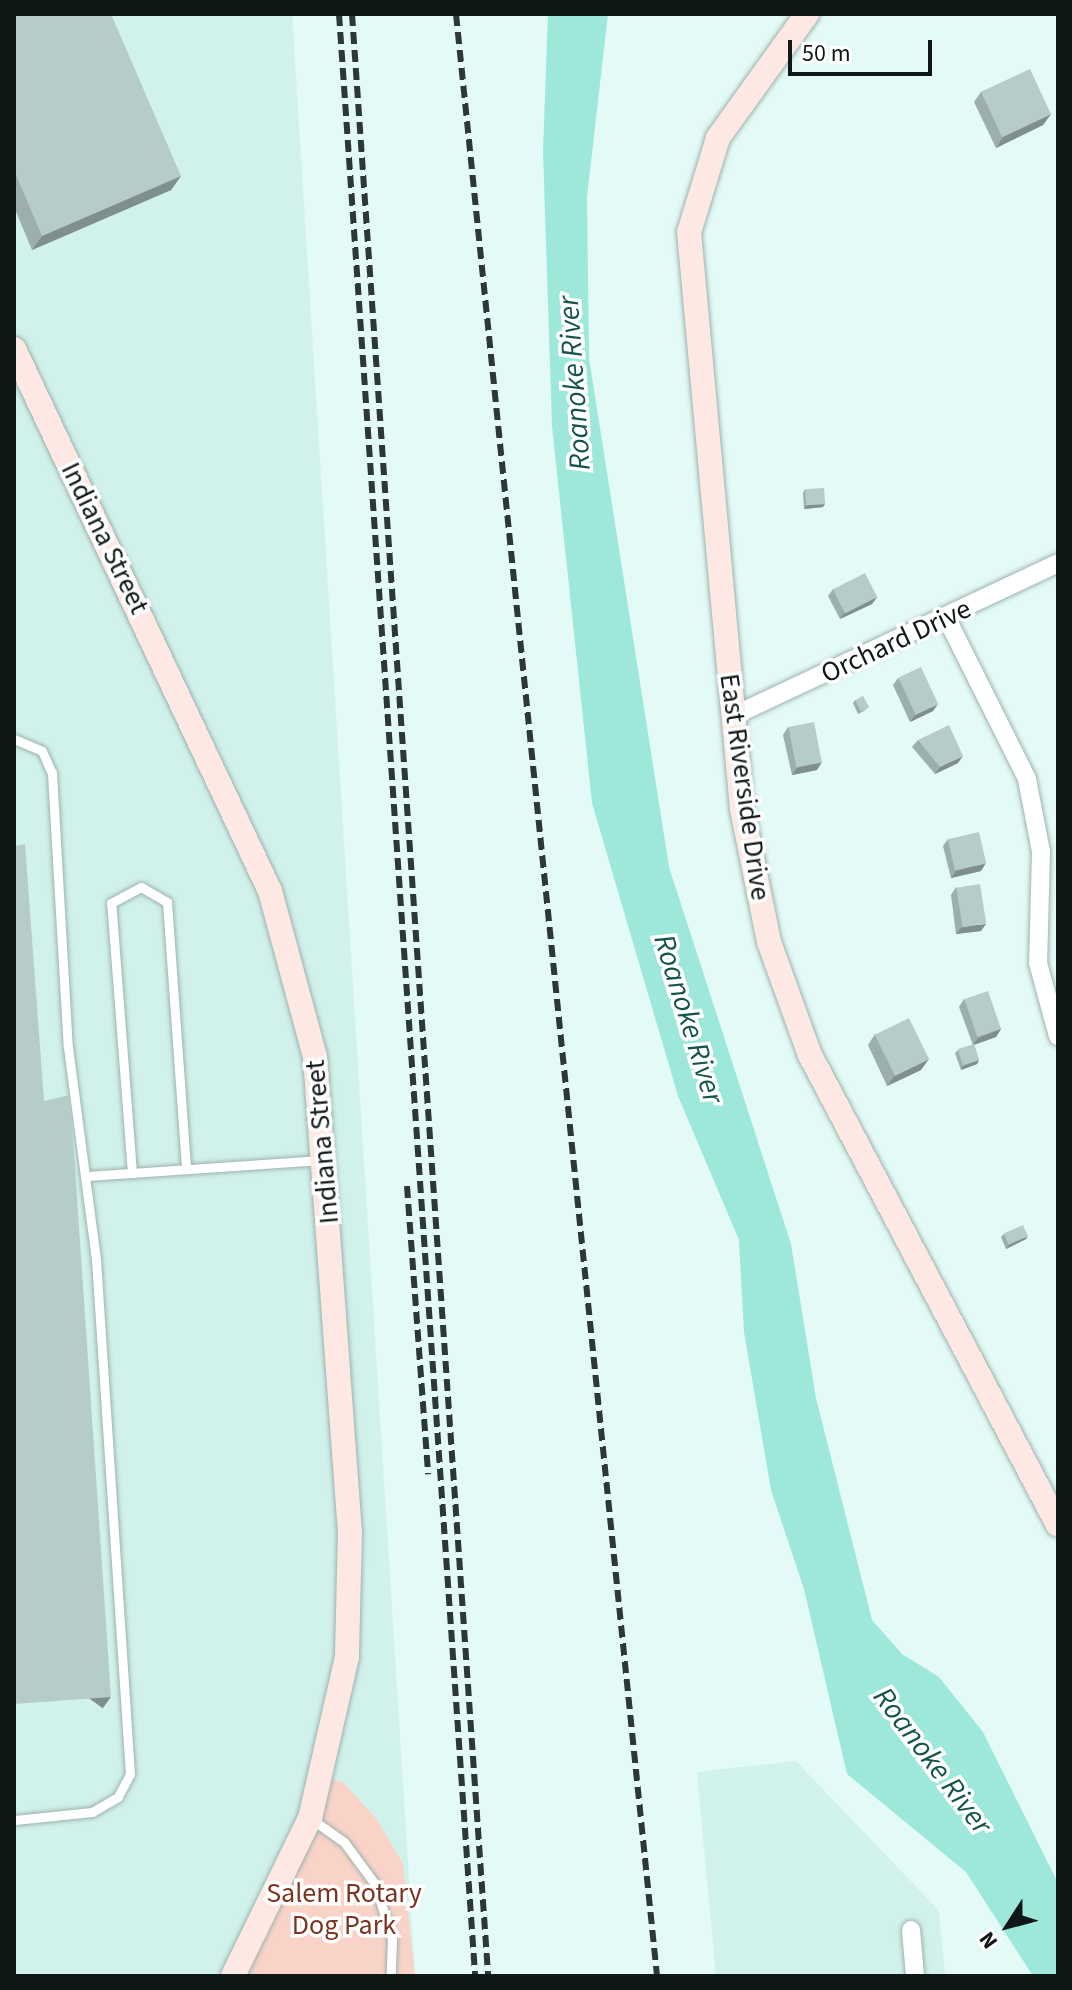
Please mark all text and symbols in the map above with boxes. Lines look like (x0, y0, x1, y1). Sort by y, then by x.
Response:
scale bar (792, 24, 936, 74)
text: 50 m (802, 36, 851, 71)
water label: Roanoke River (551, 294, 599, 472)
street label: Indiana Street (54, 457, 156, 619)
street label: Orchard Drive (816, 592, 976, 690)
street label: East Riverside Drive (712, 671, 778, 903)
water label: Roanoke River (645, 930, 731, 1108)
street label: Indiana Street (298, 1059, 346, 1225)
water label: Roanoke River (865, 1680, 999, 1842)
park label: Salem Rotary Dog Park (266, 1876, 422, 1942)
north arrow (968, 1886, 1048, 1966)
text: N (971, 1925, 1006, 1955)

